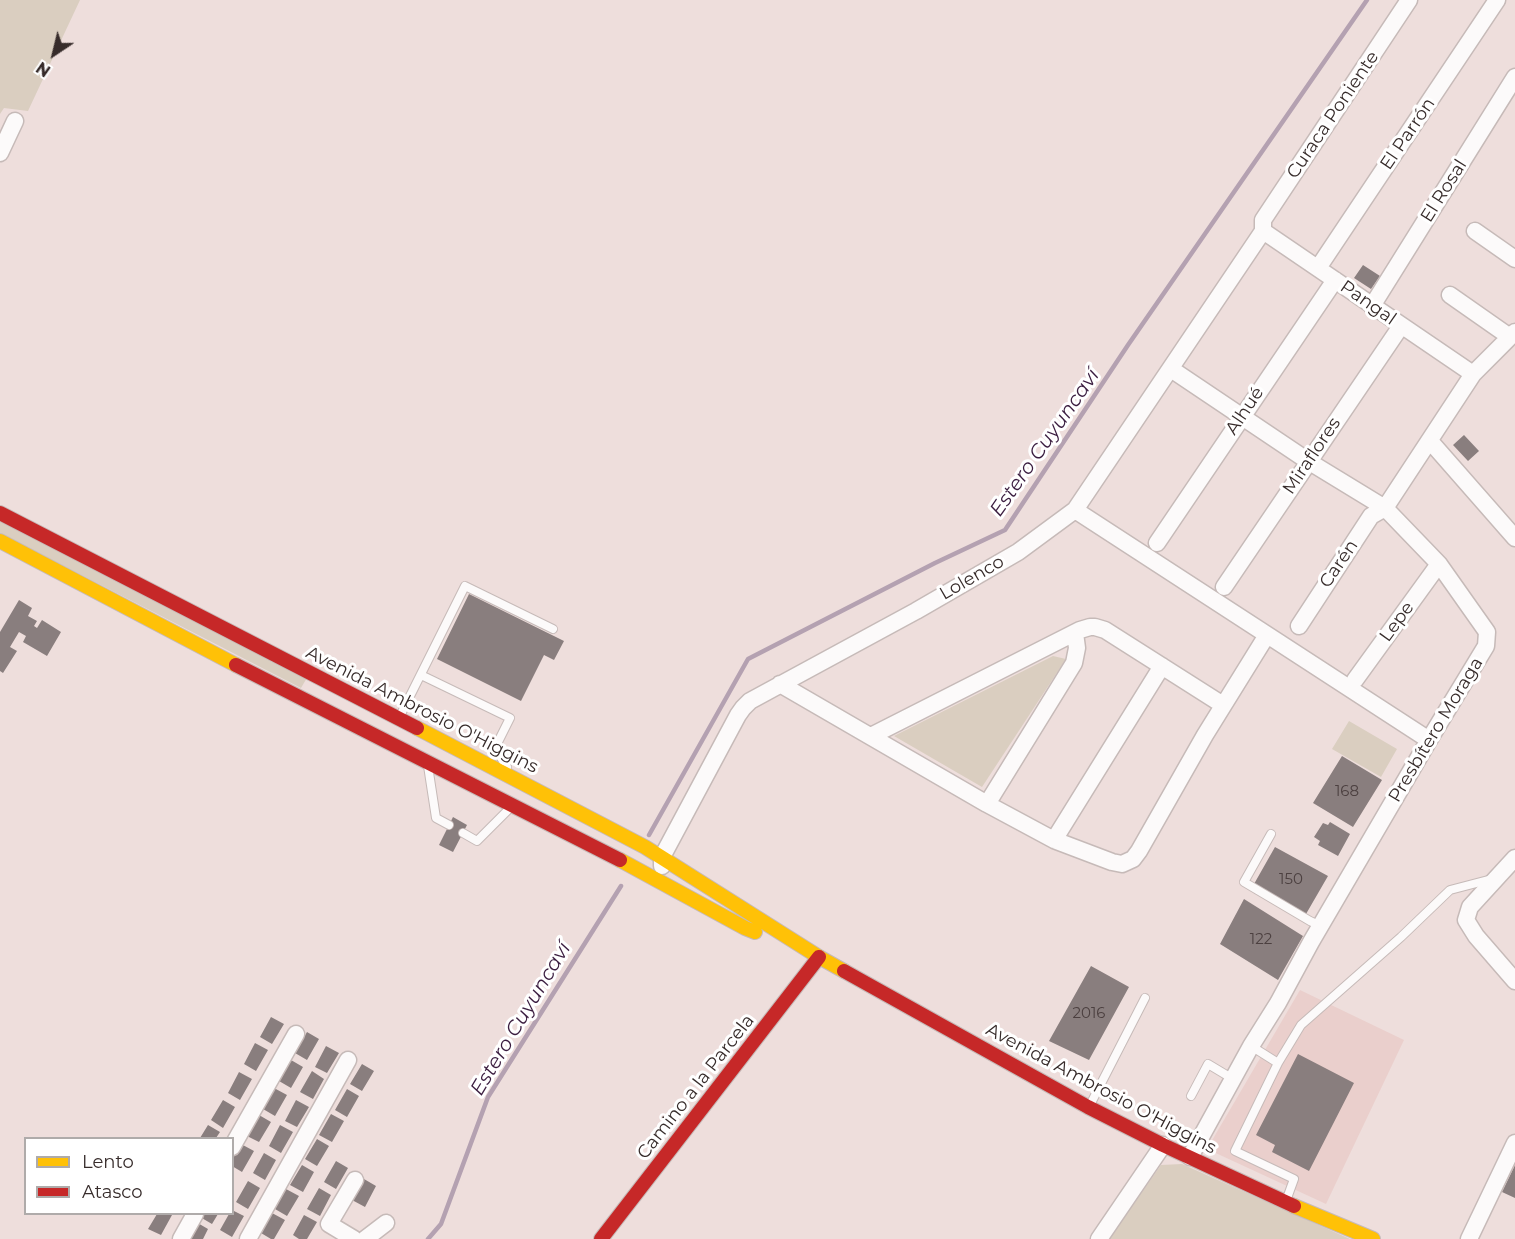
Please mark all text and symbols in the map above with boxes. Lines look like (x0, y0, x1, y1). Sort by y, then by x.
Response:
north arrow (24, 24, 84, 84)
street label: Curaca Poniente (1282, 47, 1384, 183)
text: N (33, 58, 54, 81)
street label: El Parrón (1376, 94, 1440, 174)
street label: El Rosal (1416, 156, 1472, 226)
street label: Pangal (1336, 276, 1400, 330)
water label: Estero Cuyuncaví (985, 365, 1105, 521)
street label: Alhué (1221, 383, 1269, 439)
street label: Miraflores (1278, 413, 1346, 499)
street label: Carén (1315, 536, 1363, 592)
street label: Lolenco (936, 551, 1008, 605)
street label: Lepe (1375, 598, 1419, 646)
street label: Avenida Ambrosio O'Higgins (302, 642, 542, 778)
street label: Presbítero Moraga (1384, 654, 1488, 806)
house number: 168 (1335, 783, 1359, 801)
house number: 150 (1279, 871, 1303, 889)
house number: 122 (1250, 931, 1272, 949)
water label: Estero Cuyuncaví (466, 938, 576, 1100)
house number: 2016 (1073, 1005, 1105, 1023)
street label: Camino a la Parcela (633, 1010, 759, 1164)
street label: Avenida Ambrosio O'Higgins (982, 1019, 1220, 1159)
legend (24, 1137, 234, 1215)
text: Lento (82, 1151, 134, 1173)
text: Atasco (82, 1181, 142, 1203)

